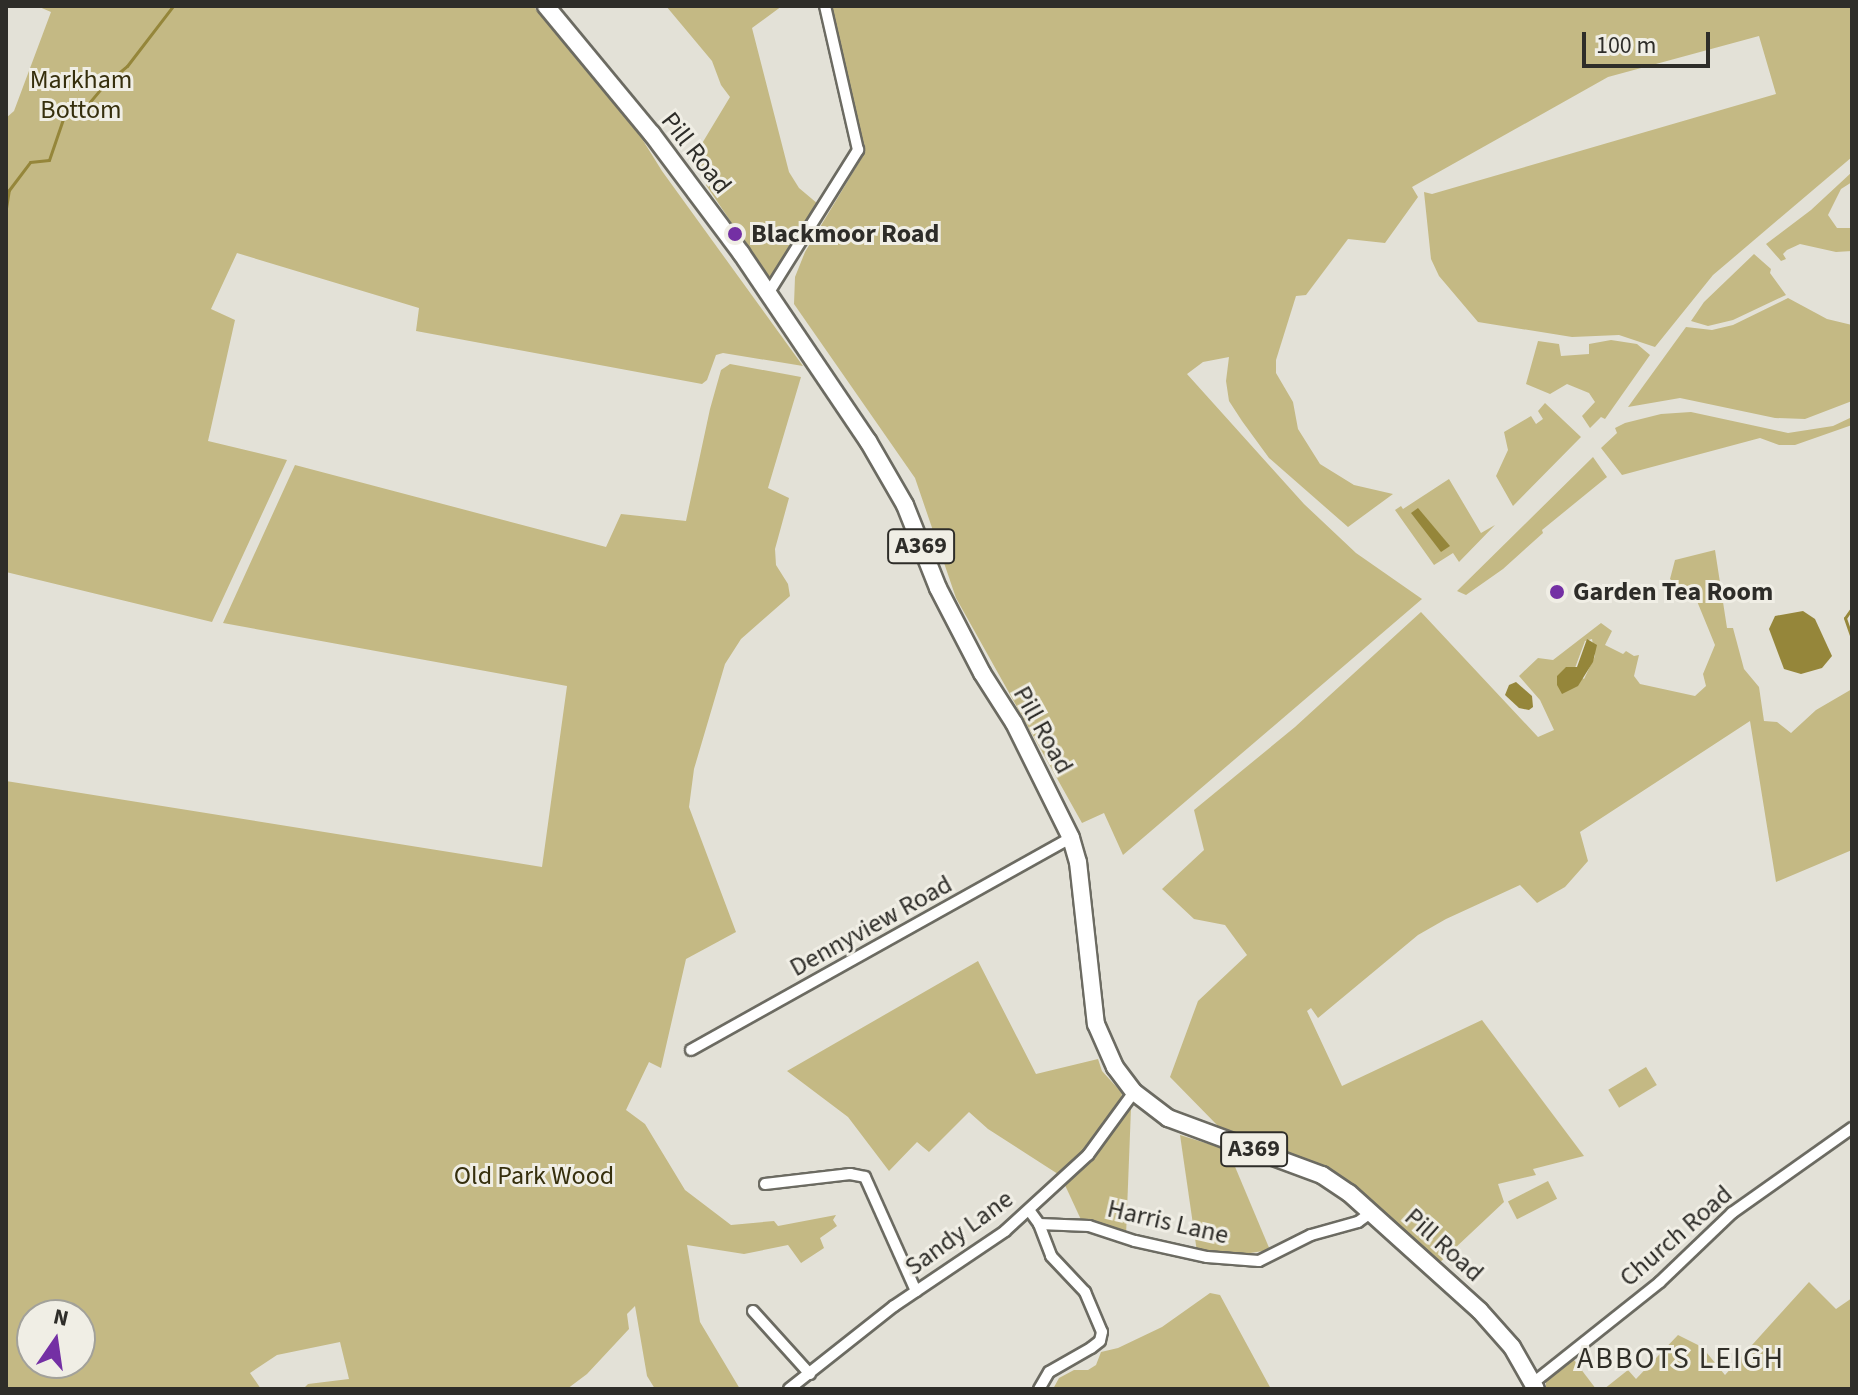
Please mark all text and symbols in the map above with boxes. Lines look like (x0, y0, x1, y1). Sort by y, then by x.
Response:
scale bar (1586, 16, 1714, 66)
text: 100 m (1596, 28, 1656, 63)
park label: Markham Bottom (30, 64, 132, 126)
street label: Pill Road (654, 106, 738, 200)
place label: Blackmoor Road (751, 218, 939, 250)
marker: Blackmoor Road (726, 225, 744, 243)
road number: A369 (887, 526, 955, 566)
place label: Garden Tea Room (1573, 576, 1773, 608)
marker: Garden Tea Room (1548, 583, 1566, 601)
street label: Pill Road (1006, 681, 1080, 779)
street label: Dennyview Road (784, 869, 958, 983)
road number: A369 (1220, 1129, 1288, 1169)
park label: Old Park Wood (454, 1160, 614, 1192)
street label: Church Road (1613, 1179, 1739, 1293)
street label: Sandy Lane (899, 1183, 1019, 1283)
street label: Harris Lane (1104, 1193, 1232, 1251)
street label: Pill Road (1398, 1201, 1490, 1289)
north arrow (16, 1299, 96, 1379)
text: N (50, 1300, 72, 1335)
district label: ABBOTS LEIGH (1577, 1341, 1785, 1377)

